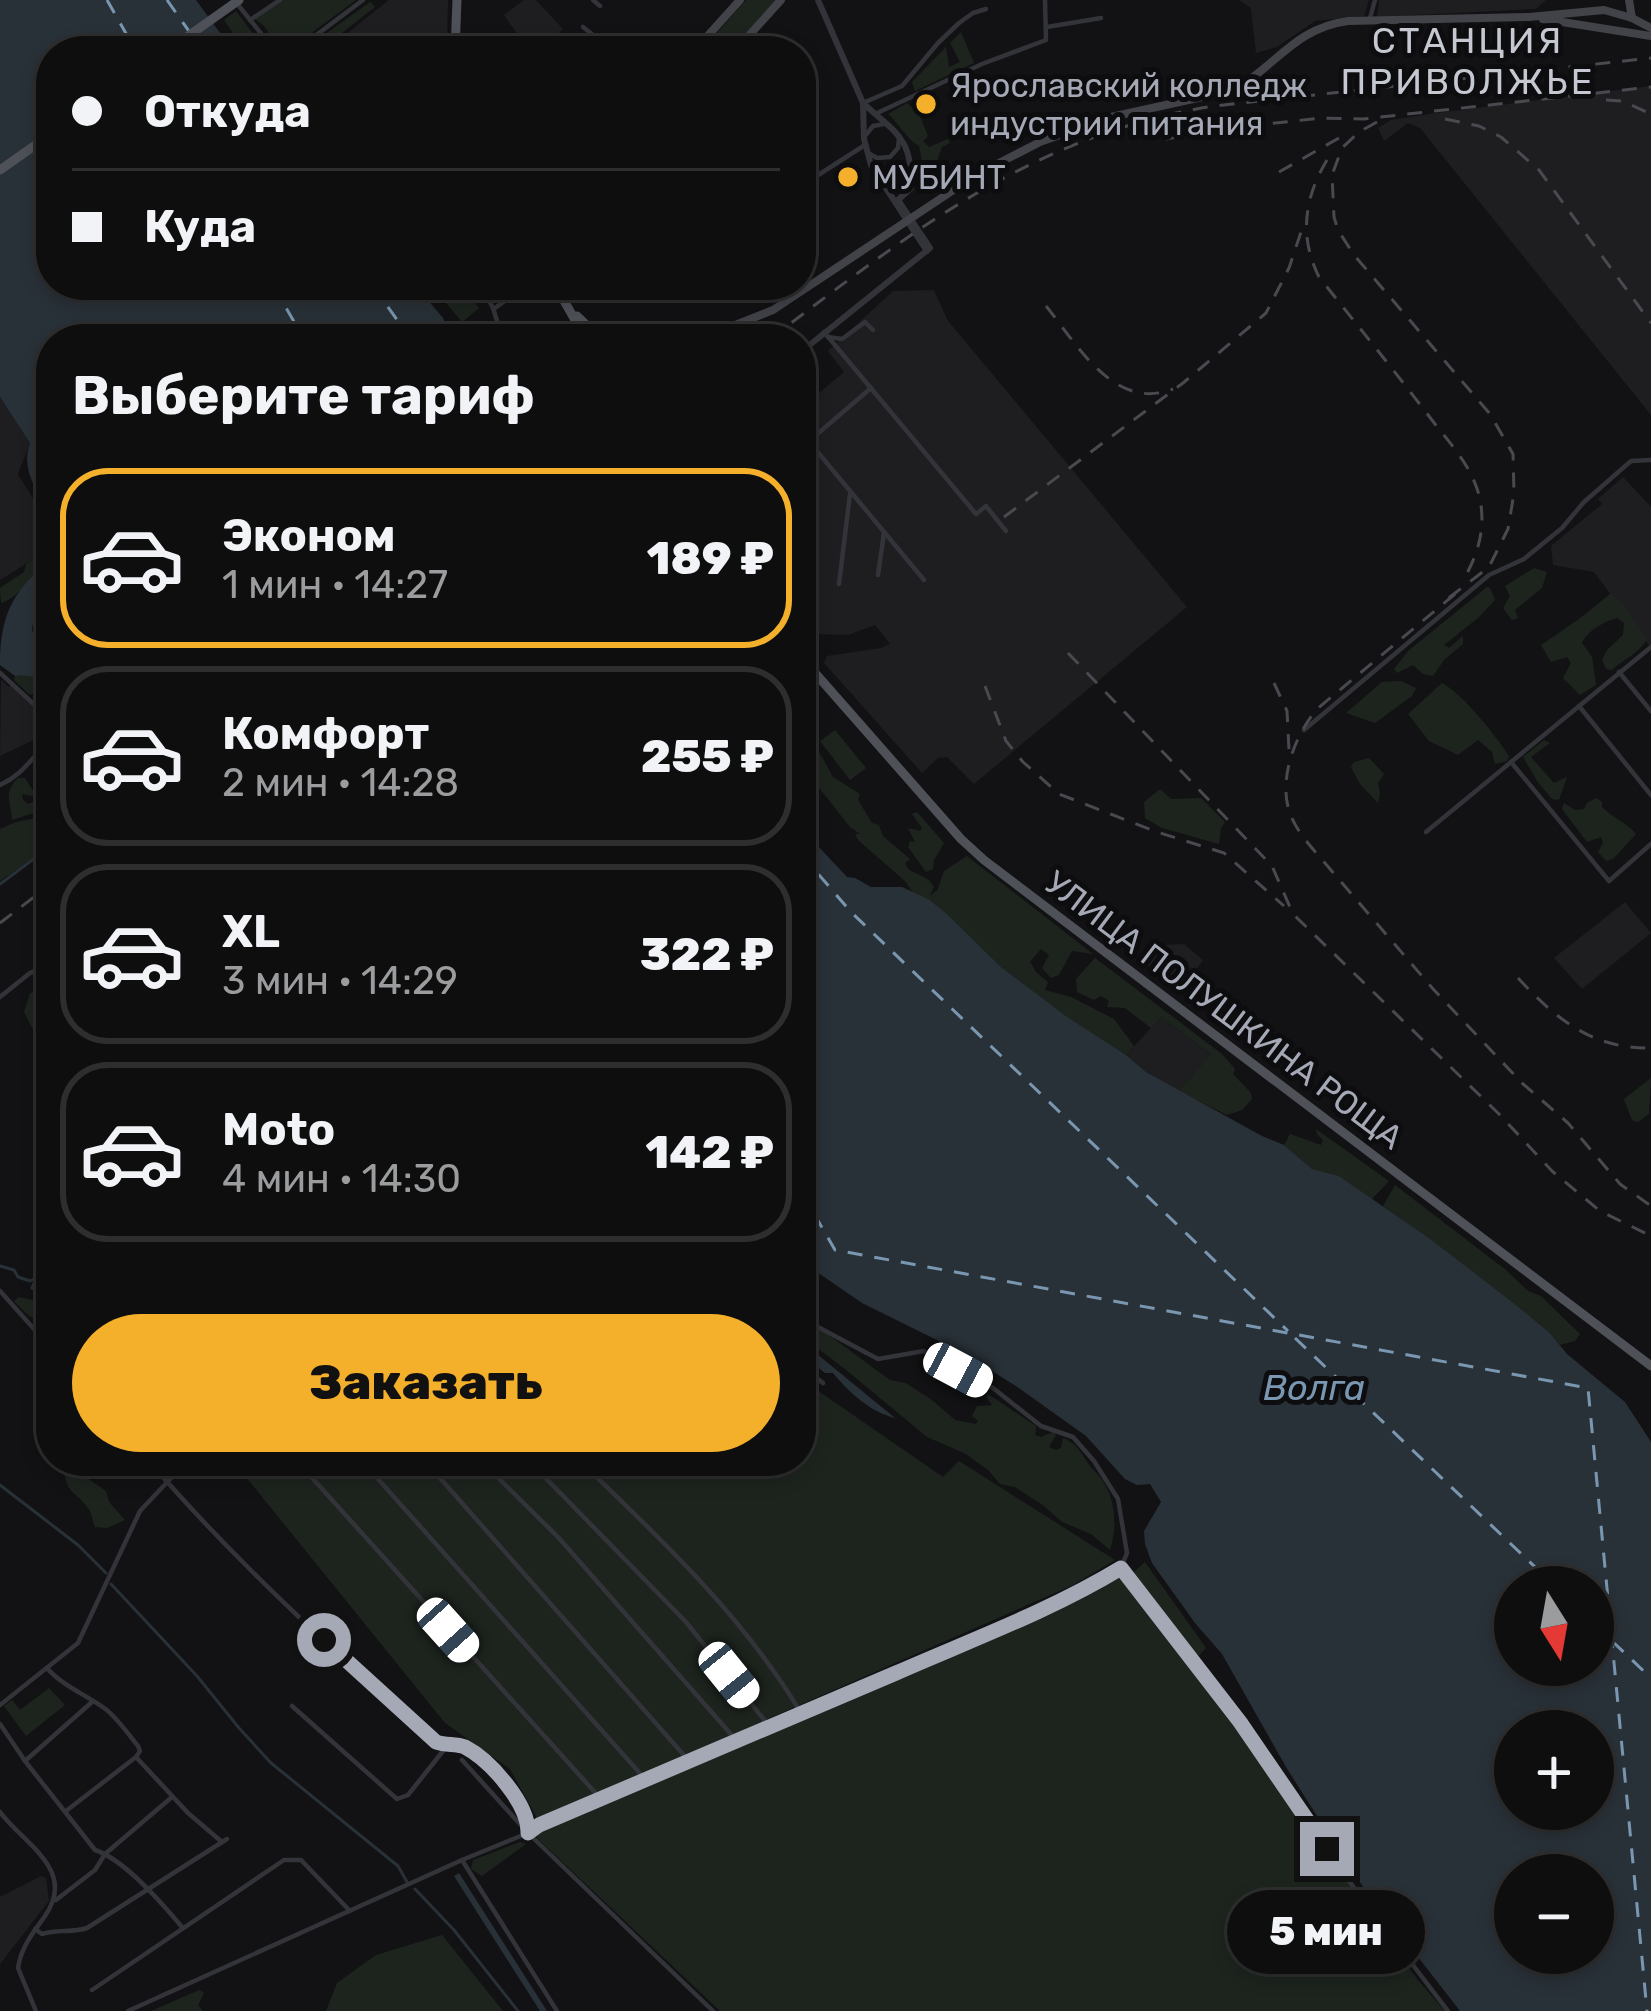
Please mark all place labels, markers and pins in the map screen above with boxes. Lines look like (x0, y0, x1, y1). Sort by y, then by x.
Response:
place label: Ярославский колледж индустрии питания (950, 66, 1307, 143)
marker: Ярославский колледж индустрии питания (913, 91, 939, 117)
place label: МУБИНТ (872, 158, 1006, 197)
marker: МУБИНТ (835, 164, 861, 190)

